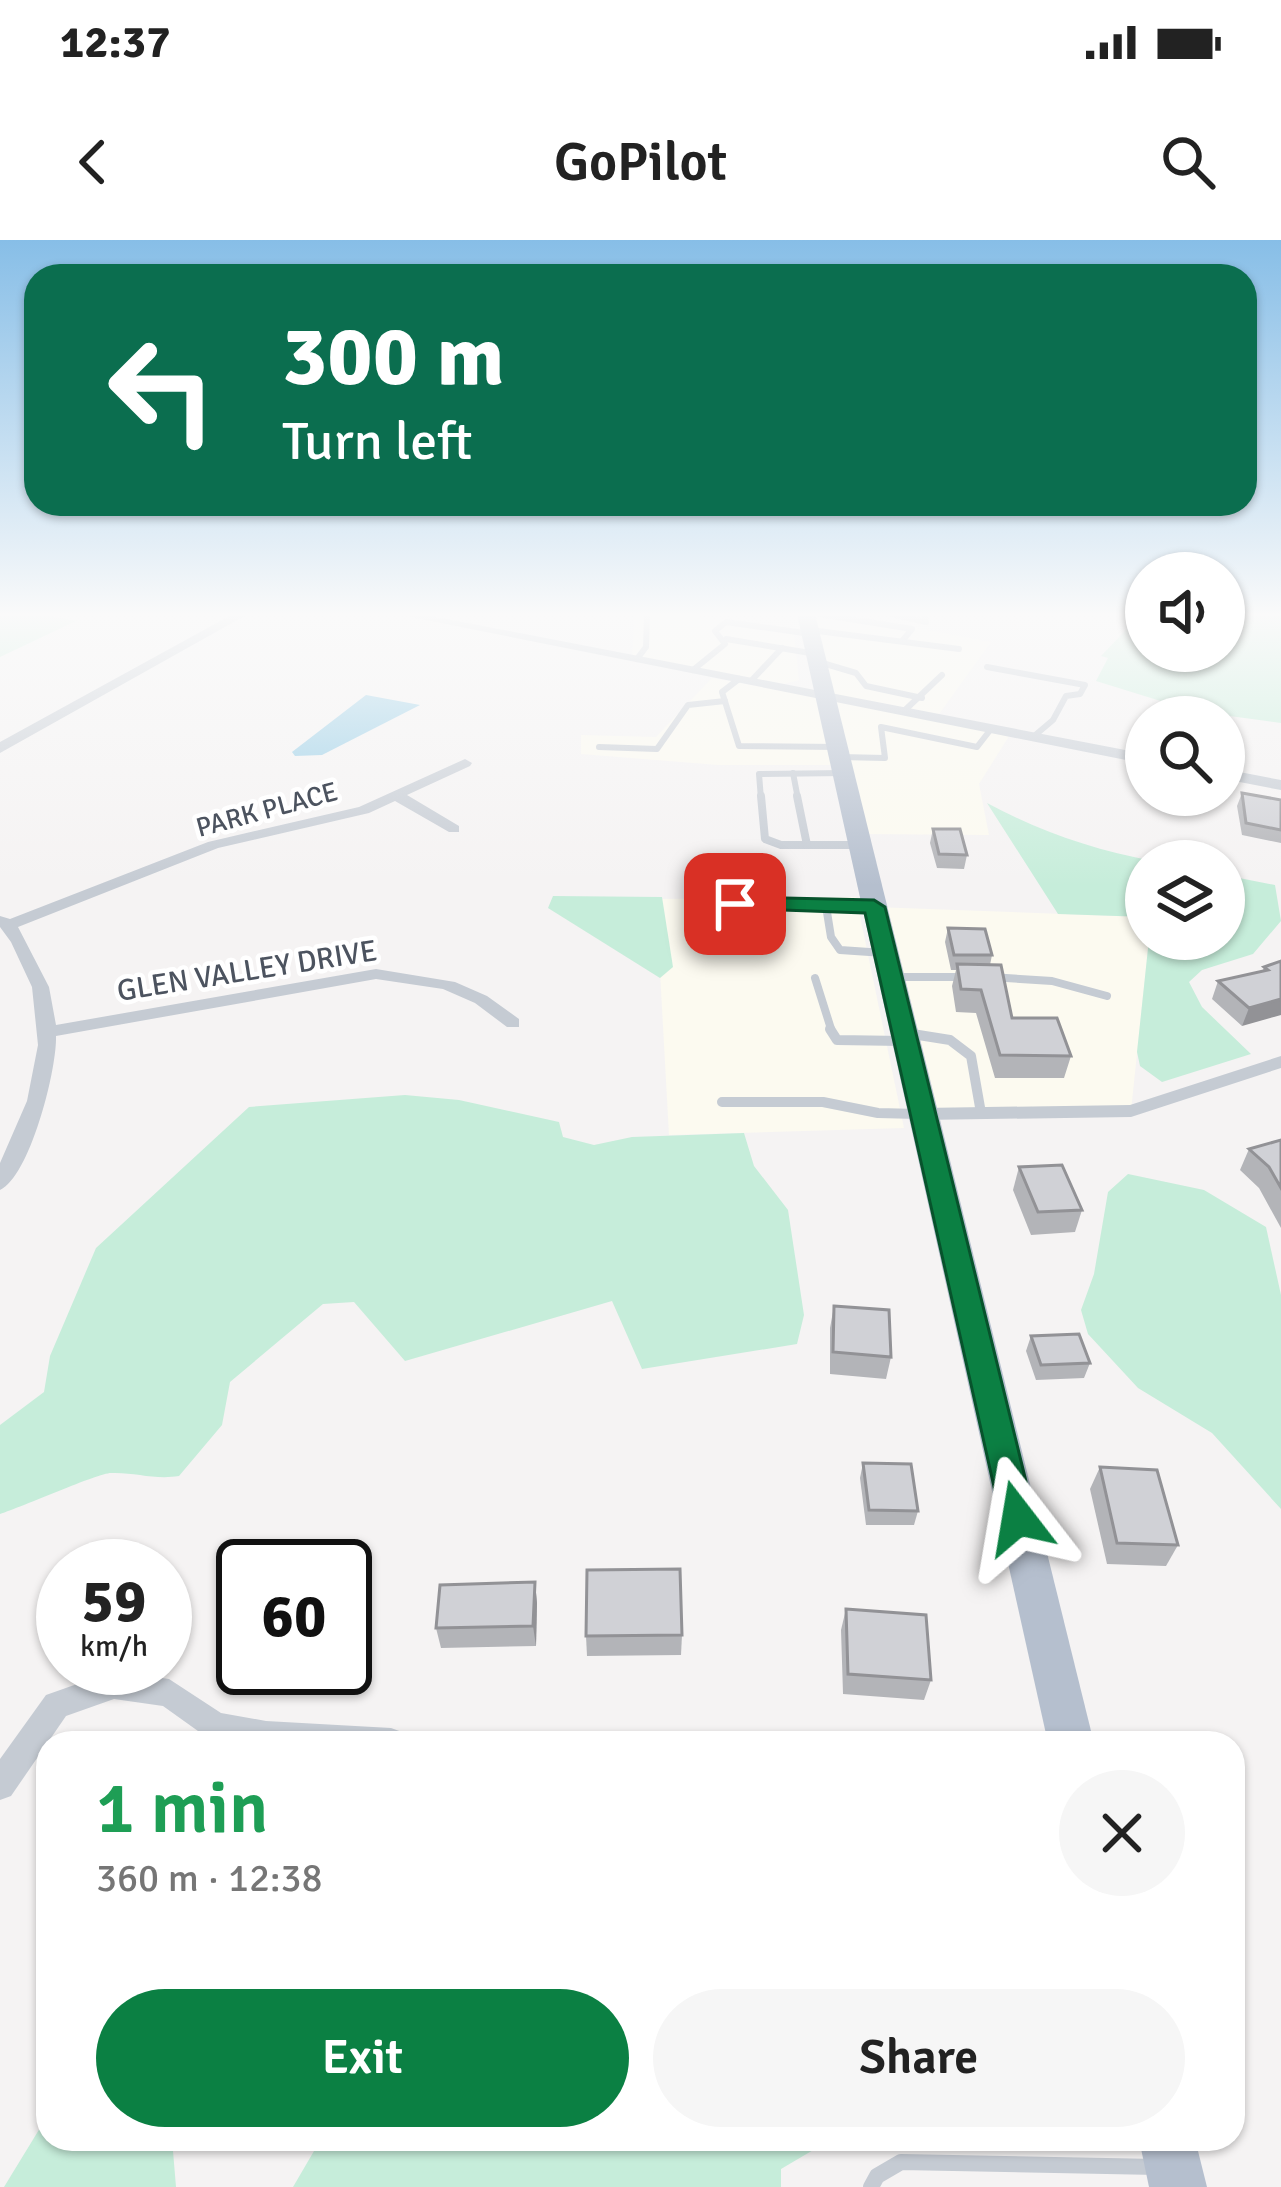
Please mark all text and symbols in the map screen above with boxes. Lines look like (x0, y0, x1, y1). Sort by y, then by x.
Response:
text: 12:37 (60, 15, 170, 70)
icon: back (60, 129, 126, 195)
text: GoPilot (554, 129, 727, 196)
icon: search (1155, 129, 1221, 195)
text: 300 m (282, 305, 504, 409)
icon: left (84, 312, 240, 468)
text: Turn left (282, 408, 472, 475)
map controls (1125, 552, 1245, 960)
button: sound (1125, 552, 1245, 672)
button: search (1125, 696, 1245, 816)
street label: PARK PLACE (193, 775, 341, 845)
button: layers (1125, 840, 1245, 960)
pin (684, 853, 786, 955)
icon: arrive (702, 871, 768, 937)
street label: GLEN VALLEY DRIVE (114, 932, 380, 1010)
position arrow (955, 1455, 1081, 1581)
speed limit sign: 60 (216, 1539, 372, 1695)
text: 59 (82, 1565, 146, 1639)
text: km/h (80, 1628, 148, 1665)
text: 1 min (96, 1764, 268, 1853)
button: close (1059, 1770, 1185, 1896)
text: 360 m · 12:38 (96, 1854, 323, 1902)
button: Exit (96, 1989, 629, 2127)
button: Share (653, 1989, 1185, 2127)

